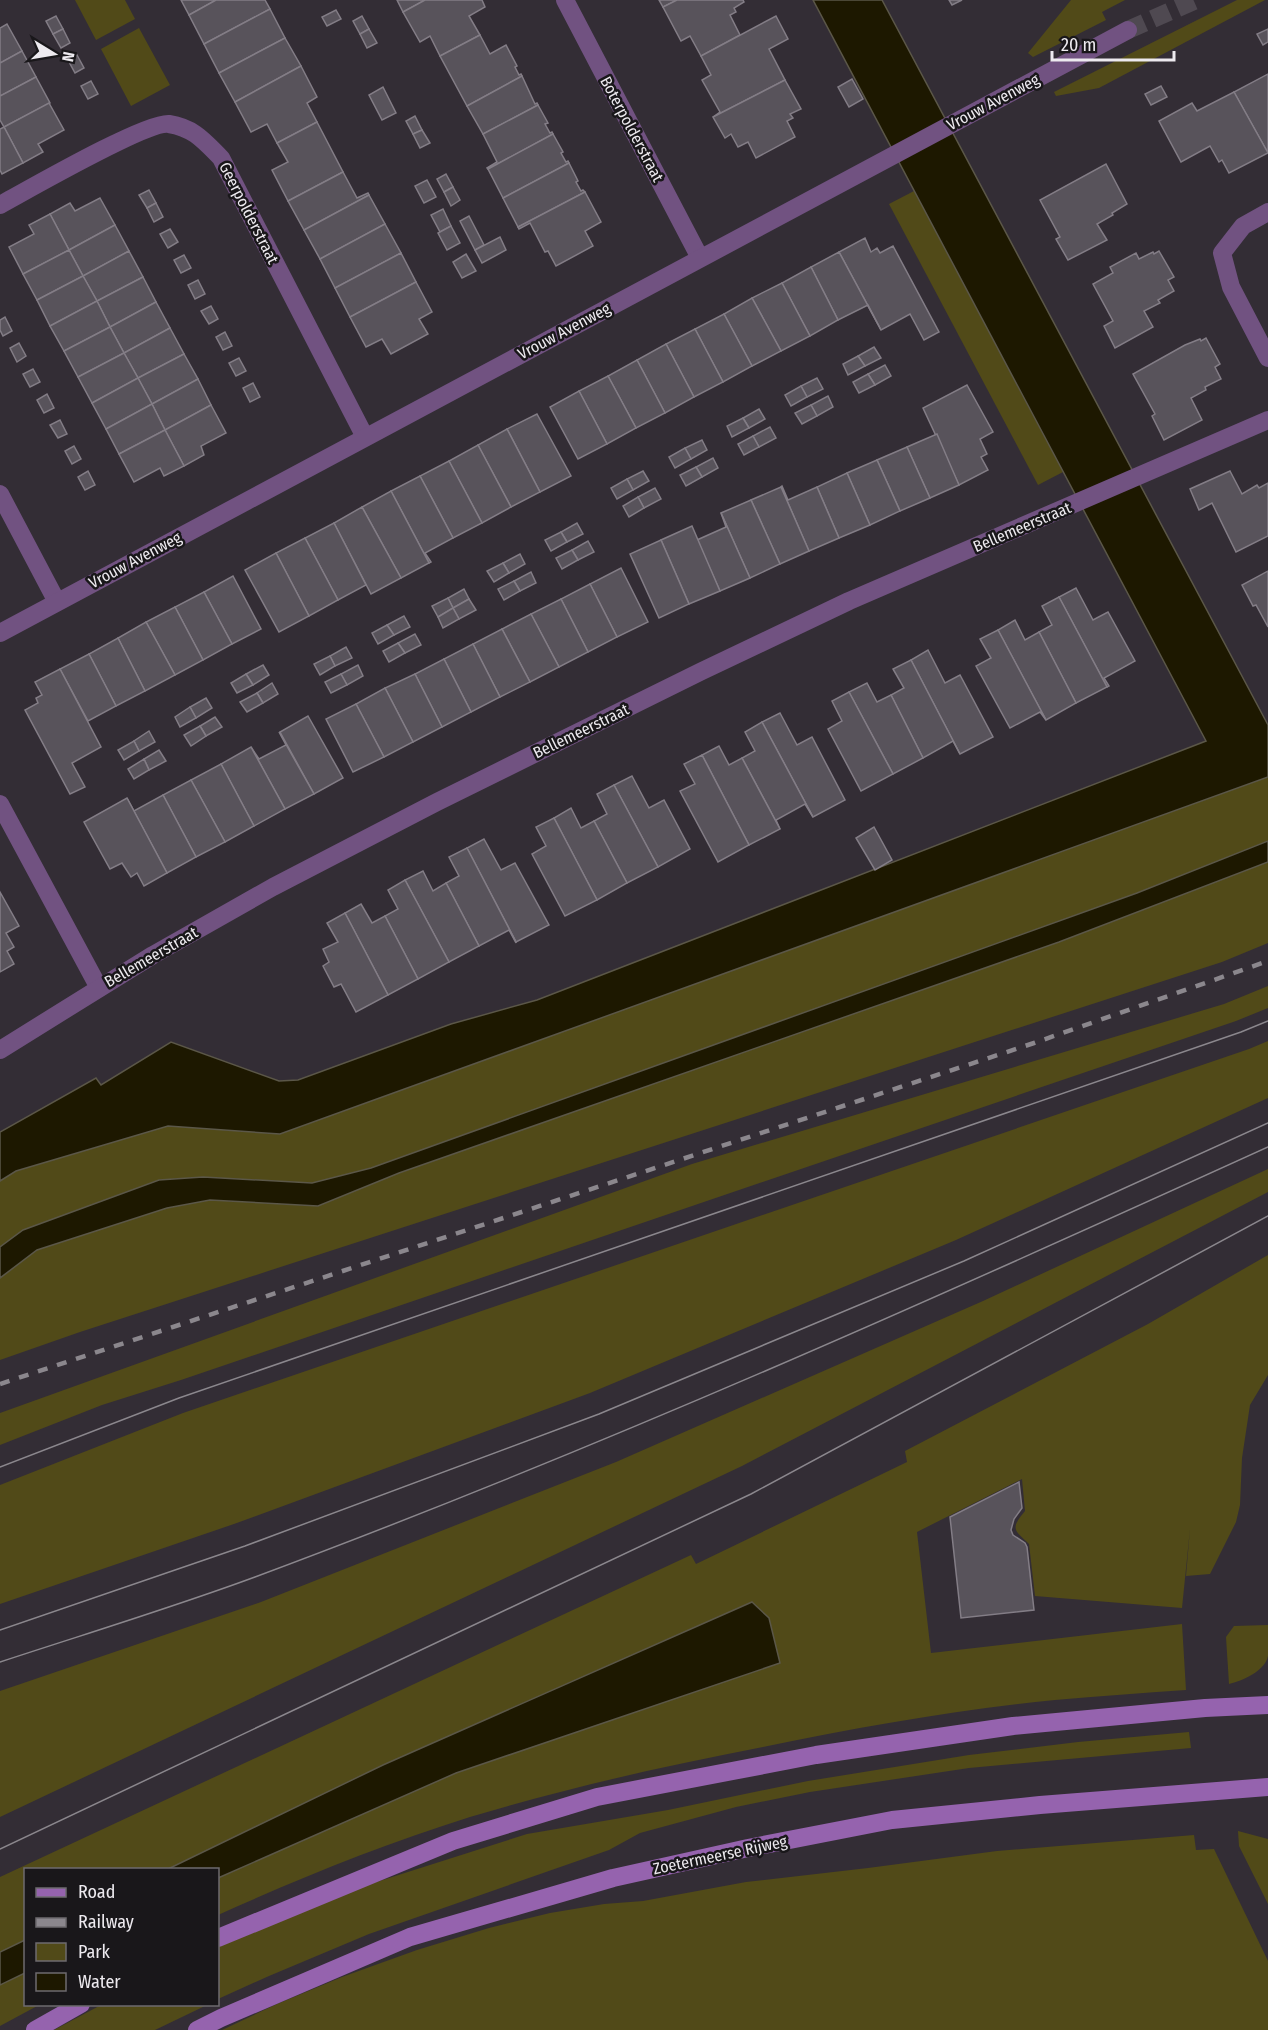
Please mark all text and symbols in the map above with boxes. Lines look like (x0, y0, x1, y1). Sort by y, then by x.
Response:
north arrow (24, 24, 84, 84)
scale bar (1052, 24, 1174, 62)
text: 20 m (1061, 34, 1096, 56)
text: N (58, 50, 78, 63)
street label: Vrouw Avenweg (944, 69, 1043, 134)
street label: Boterpolderstraat (596, 73, 668, 186)
street label: Geerpolderstraat (215, 159, 283, 268)
street label: Vrouw Avenweg (515, 298, 614, 363)
street label: Bellemeerstraat (970, 498, 1074, 556)
street label: Vrouw Avenweg (86, 527, 185, 592)
street label: Bellemeerstraat (530, 699, 633, 762)
street label: Bellemeerstraat (101, 922, 202, 991)
street label: Zoetermeerse Rijweg (651, 1831, 789, 1879)
legend (24, 1868, 219, 2006)
text: Road (78, 1881, 115, 1903)
text: Railway (78, 1911, 134, 1933)
text: Park (78, 1941, 111, 1963)
text: Water (78, 1971, 121, 1993)

